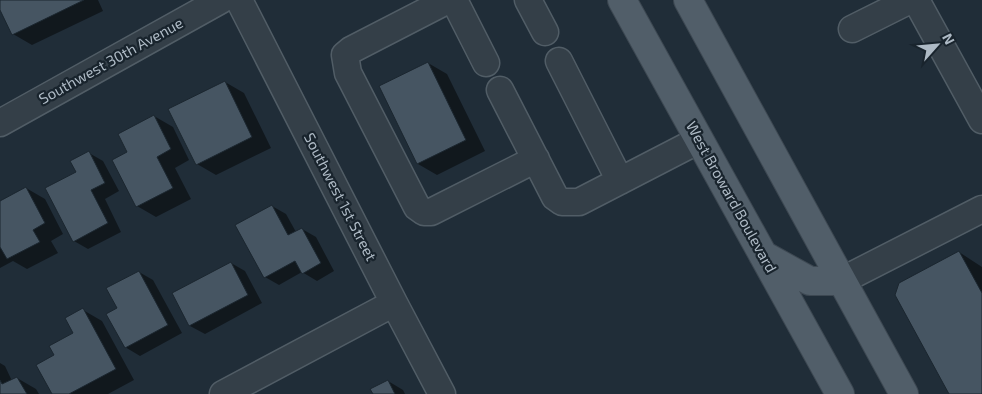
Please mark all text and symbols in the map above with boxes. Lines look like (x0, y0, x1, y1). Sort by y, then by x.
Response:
street label: Southwest 30th Avenue (35, 13, 186, 107)
north arrow (912, 20, 962, 70)
text: N (939, 31, 959, 47)
street label: West Broward Boulevard (683, 118, 781, 275)
street label: Southwest 1st Street (301, 130, 381, 264)

